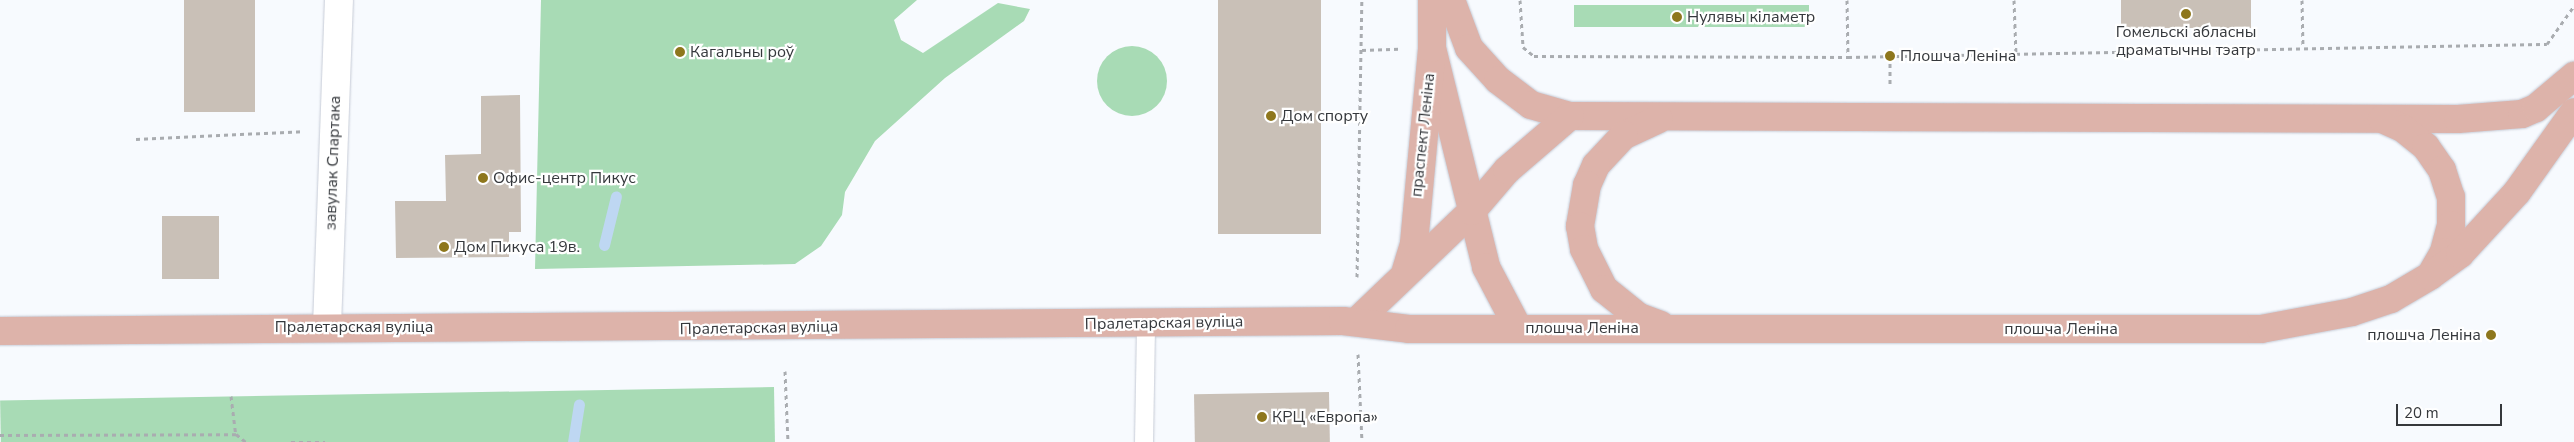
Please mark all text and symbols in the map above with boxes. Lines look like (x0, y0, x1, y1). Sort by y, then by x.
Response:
place label: Нулявы кіламетр (1687, 7, 1815, 27)
marker: Гомельскі абласны драматычны тэатр (2180, 8, 2192, 20)
marker: Нулявы кіламетр (1671, 11, 1683, 23)
place label: Гомельскі абласны драматычны тэатр (2116, 22, 2256, 60)
place label: Кагальны роў (690, 42, 794, 62)
marker: Кагальны роў (674, 46, 686, 58)
place label: Плошча Леніна (1900, 46, 2016, 66)
marker: Плошча Леніна (1884, 50, 1896, 62)
street label: праспект Леніна (1407, 72, 1439, 198)
street label: завулак Спартака (321, 95, 345, 231)
place label: Дом спорту (1281, 106, 1368, 126)
marker: Дом спорту (1265, 110, 1277, 122)
place label: Офис-центр Пикус (493, 168, 636, 188)
marker: Офис-центр Пикус (477, 172, 489, 184)
place label: Дом Пикуса 19в. (454, 237, 580, 257)
marker: Дом Пикуса 19в. (438, 241, 450, 253)
street label: Пралетарская вуліца (1085, 312, 1243, 334)
street label: Пралетарская вуліца (275, 317, 433, 337)
street label: Пралетарская вуліца (680, 317, 838, 339)
street label: плошча Леніна (1525, 318, 1639, 338)
street label: плошча Леніна (2004, 319, 2118, 339)
place label: плошча Леніна (2367, 325, 2481, 345)
marker: плошча Леніна (2485, 329, 2497, 341)
scale bar (2399, 394, 2505, 426)
text: 20 m (2404, 403, 2439, 423)
place label: КРЦ «Европа» (1272, 407, 1378, 427)
marker: КРЦ «Европа» (1256, 411, 1268, 423)

